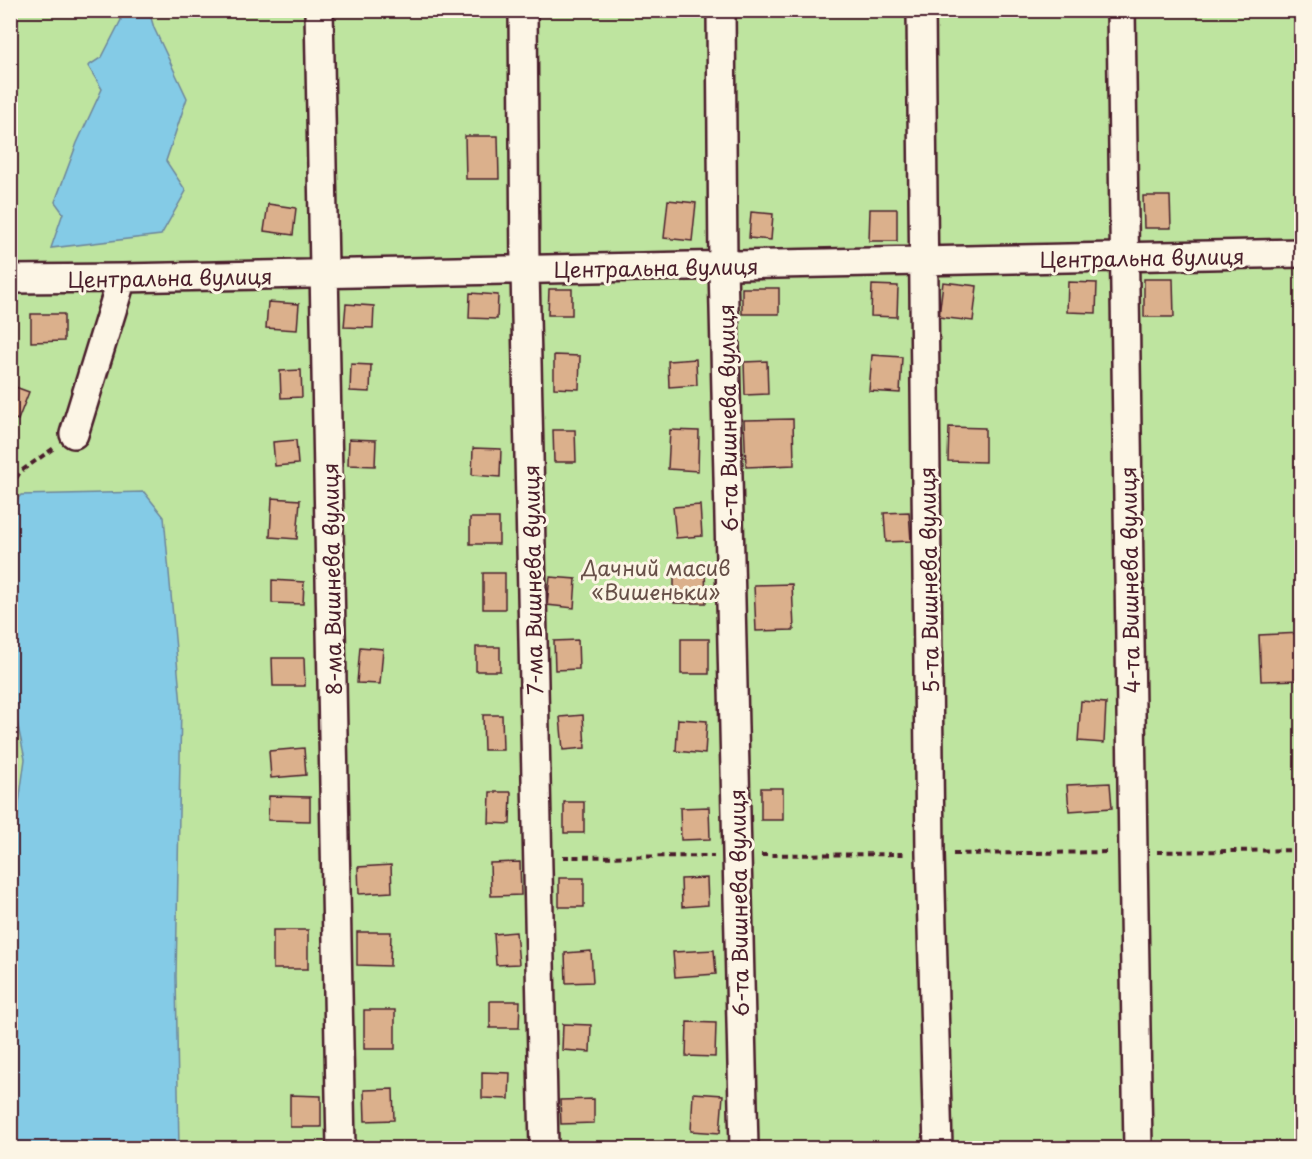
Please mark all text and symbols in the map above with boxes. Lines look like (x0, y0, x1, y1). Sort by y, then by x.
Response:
street label: Центральна вулиця (1039, 239, 1245, 275)
street label: Центральна вулиця (553, 249, 759, 285)
street label: Центральна вулиця (67, 259, 273, 295)
street label: 6-та Вишнева вулиця (709, 304, 745, 532)
street label: 8-ма Вишнева вулиця (313, 462, 349, 696)
street label: 7-ма Вишнева вулиця (514, 465, 550, 695)
street label: 5-та Вишнева вулиця (910, 466, 946, 694)
street label: 4-та Вишнева вулиця (1111, 466, 1147, 694)
park label: Дачний масив «Вишеньки» (581, 551, 730, 607)
street label: 6-та Вишнева вулиця (720, 789, 756, 1017)

